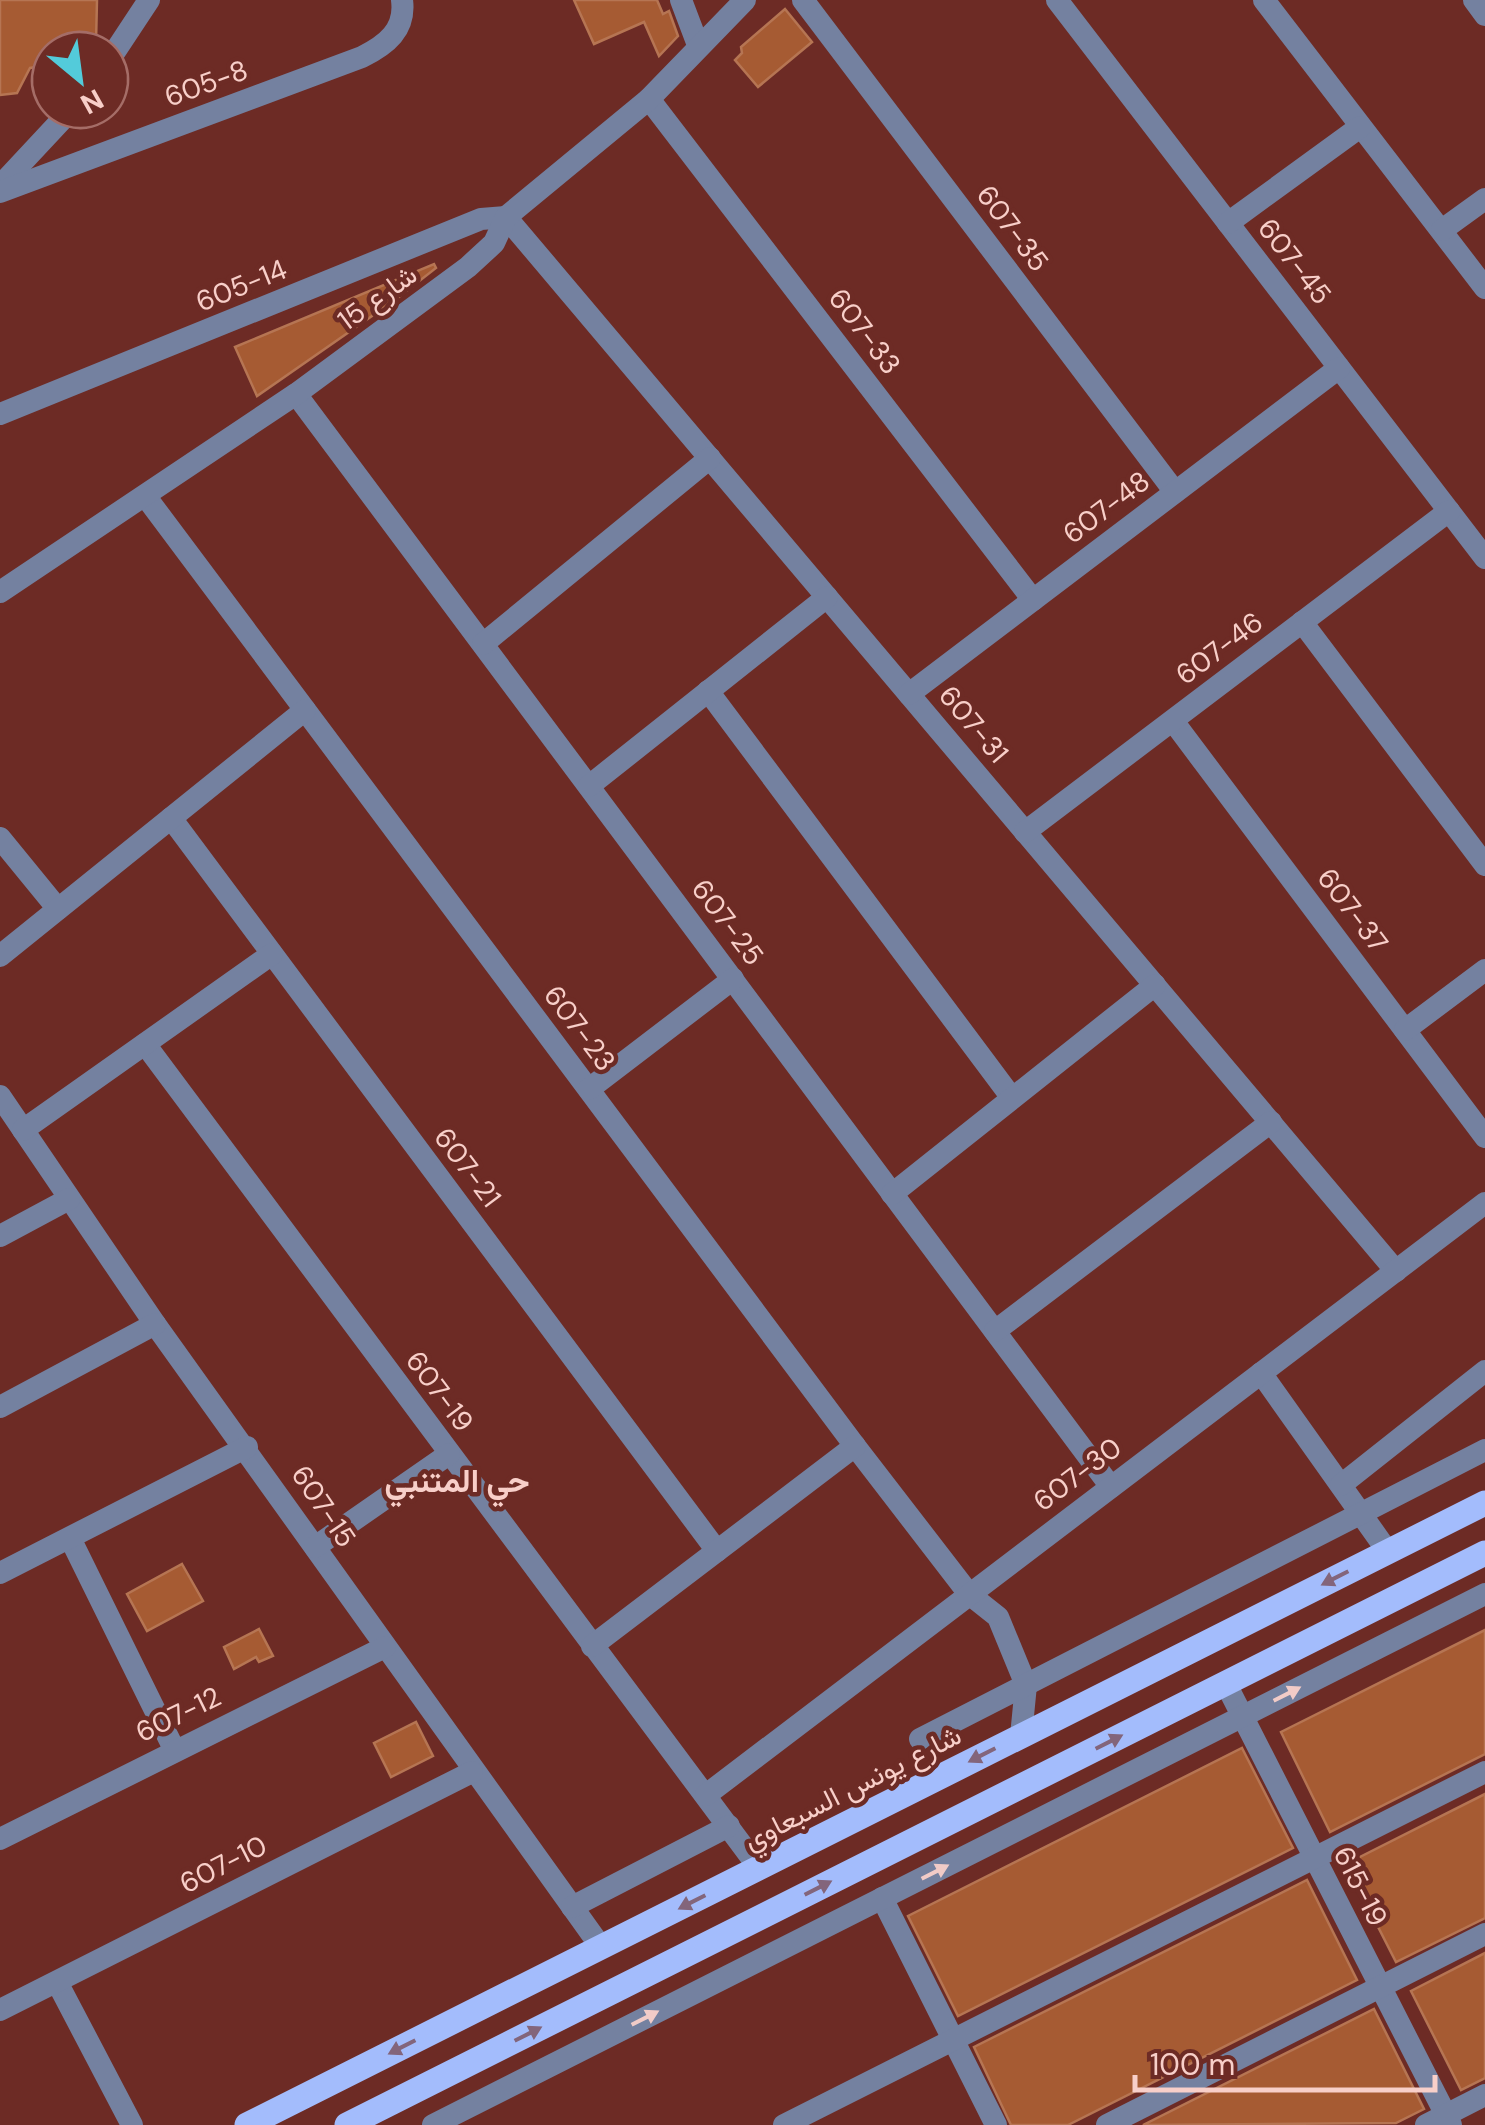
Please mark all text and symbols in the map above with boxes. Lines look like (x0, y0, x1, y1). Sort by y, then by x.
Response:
north arrow (30, 30, 130, 130)
street label: 605-8 (159, 51, 253, 116)
text: N (74, 80, 110, 123)
street label: 607-35 (968, 178, 1057, 279)
street label: 607-45 (1249, 211, 1340, 312)
street label: 605-14 (190, 251, 292, 320)
street label: شارع 15 (330, 256, 424, 339)
street label: 607-33 (820, 281, 909, 382)
street label: 607-48 (1055, 463, 1157, 552)
street label: 607-46 (1168, 604, 1270, 693)
street label: 607-31 (930, 678, 1017, 771)
street label: 607-37 (1309, 861, 1396, 960)
street label: 607-25 (683, 872, 772, 973)
street label: 607-23 (535, 978, 624, 1079)
street label: 607-21 (426, 1120, 510, 1215)
street label: 607-19 (397, 1344, 482, 1439)
street label: 607-30 (1026, 1429, 1129, 1520)
street label: 607-15 (283, 1458, 364, 1554)
district label: حي المتنبي (385, 1460, 529, 1508)
one-way arrow (1321, 1569, 1350, 1586)
street label: 607-12 (130, 1678, 227, 1751)
one-way arrow (1273, 1686, 1302, 1703)
street label: شارع يونس السبعاوي (737, 1716, 969, 1862)
one-way arrow (1095, 1734, 1124, 1751)
one-way arrow (968, 1747, 997, 1764)
street label: 607-10 (173, 1827, 273, 1902)
street label: 615-19 (1325, 1840, 1396, 1932)
one-way arrow (920, 1864, 949, 1881)
one-way arrow (804, 1880, 833, 1897)
one-way arrow (677, 1893, 706, 1910)
one-way arrow (630, 2010, 659, 2027)
one-way arrow (514, 2026, 543, 2043)
scale bar (1135, 2030, 1435, 2092)
one-way arrow (387, 2038, 416, 2055)
text: 100 m (1150, 2045, 1235, 2084)

